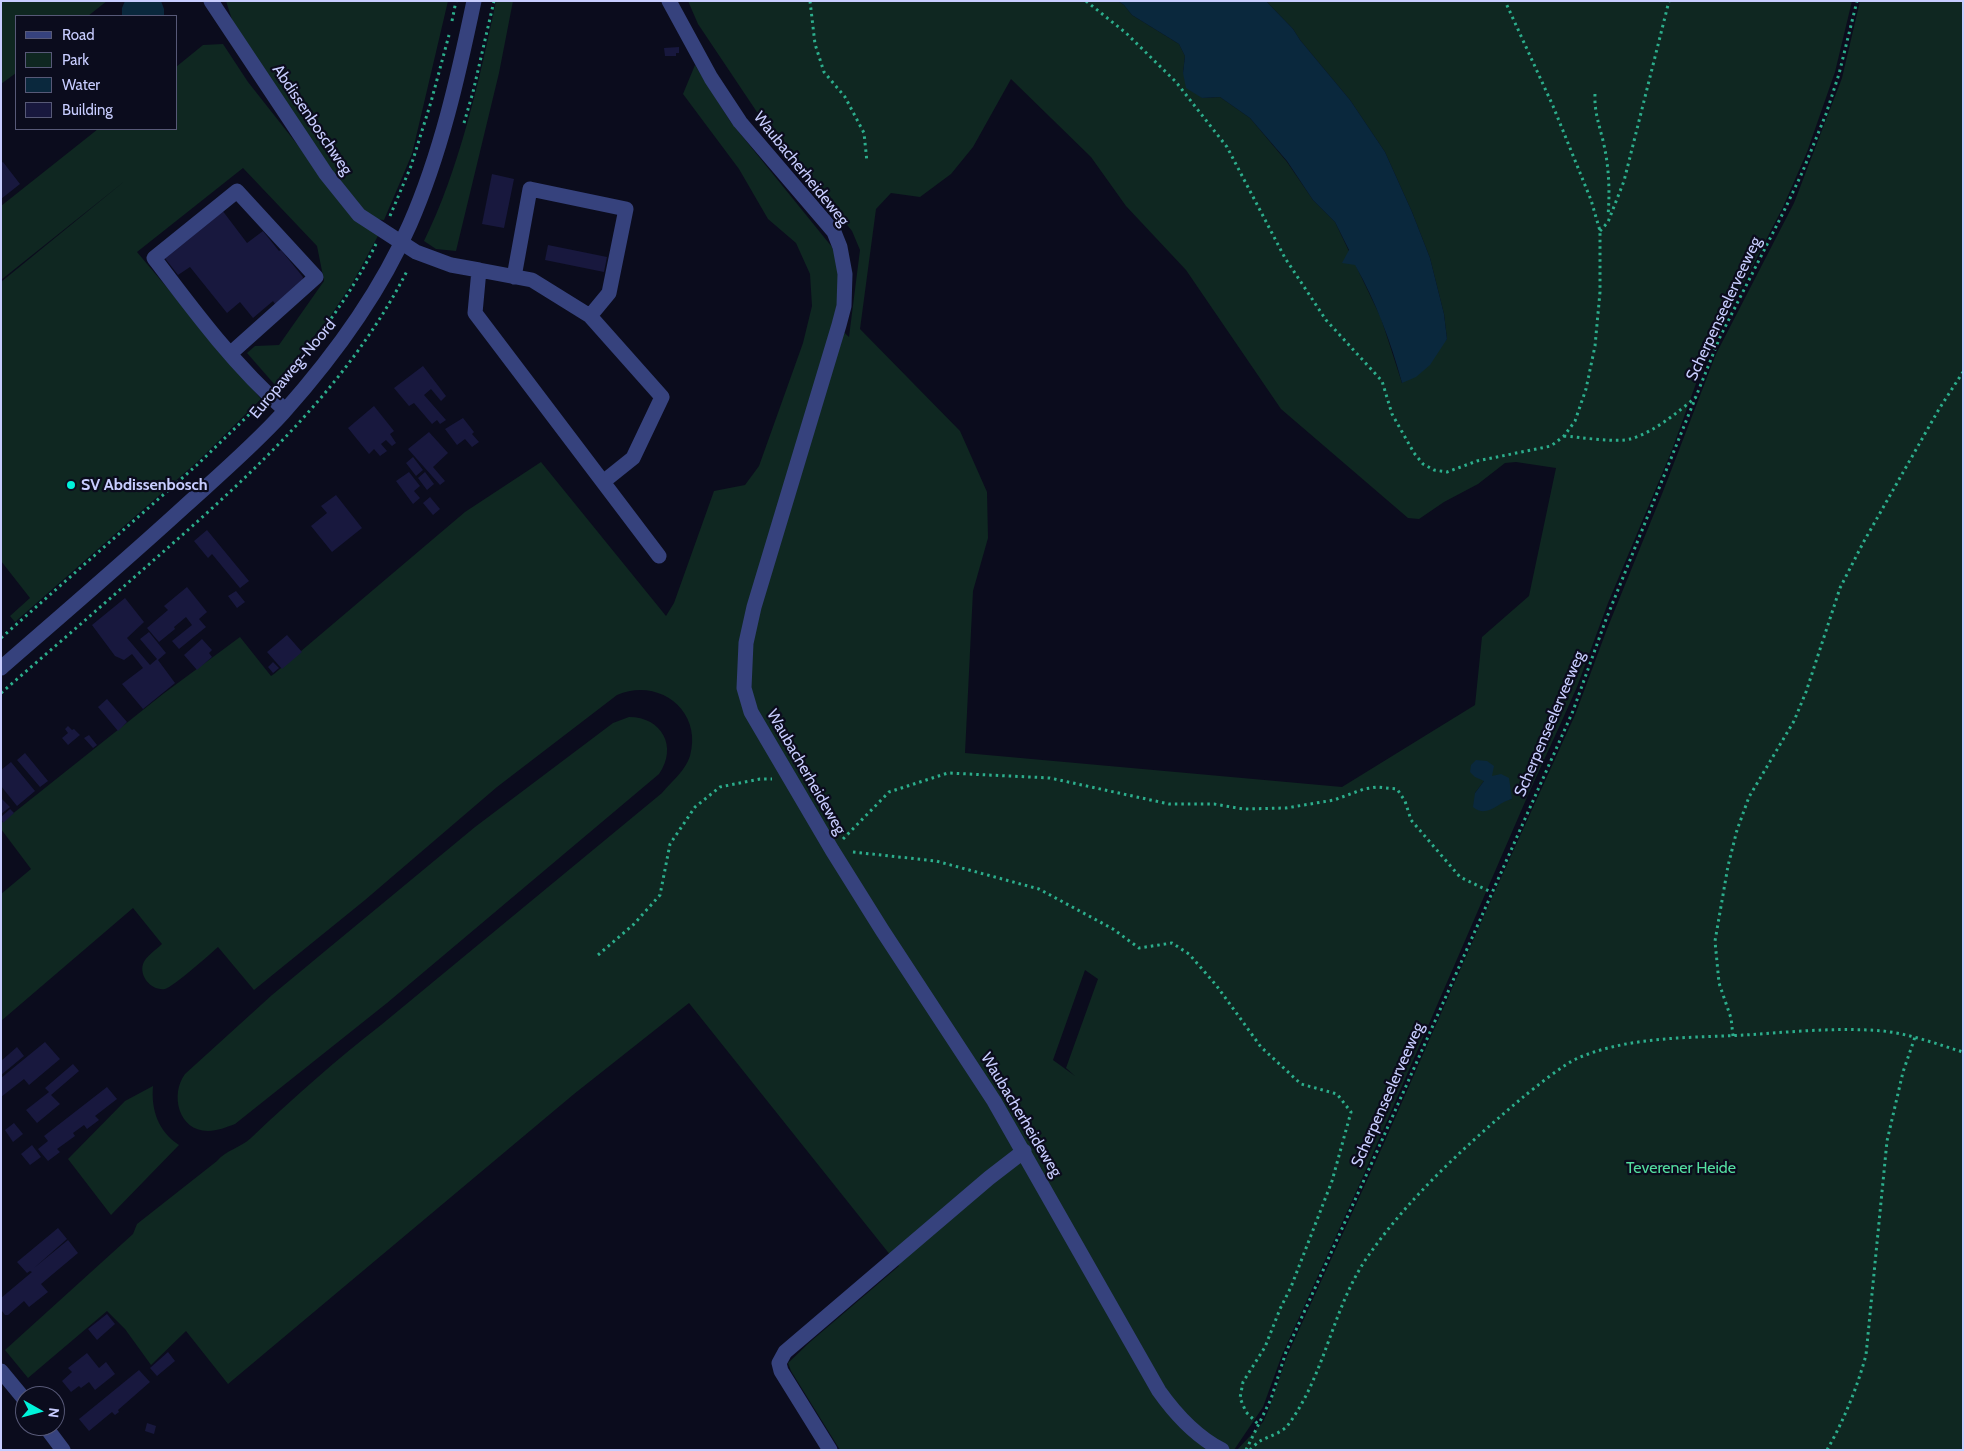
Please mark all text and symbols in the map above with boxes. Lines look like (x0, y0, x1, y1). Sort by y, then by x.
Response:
legend (15, 15, 178, 130)
text: Road (62, 26, 95, 44)
text: Park (62, 51, 89, 69)
street label: Abdissenboschweg (268, 61, 356, 179)
text: Water (62, 76, 100, 94)
text: Building (62, 101, 113, 119)
street label: Waubacherheideweg (749, 108, 853, 230)
street label: Scherpenseelerveeweg (1682, 234, 1766, 384)
street label: Europaweg-Noord (246, 315, 340, 423)
place label: SV Abdissenbosch (81, 475, 208, 495)
marker: SV Abdissenbosch (65, 479, 77, 491)
street label: Scherpenseelerveeweg (1511, 648, 1589, 800)
street label: Waubacherheideweg (762, 706, 850, 838)
street label: Scherpenseelerveeweg (1347, 1020, 1429, 1170)
street label: Waubacherheideweg (976, 1049, 1066, 1181)
park label: Teverener Heide (1626, 1158, 1736, 1178)
north arrow (15, 1386, 65, 1436)
text: N (44, 1407, 63, 1419)

